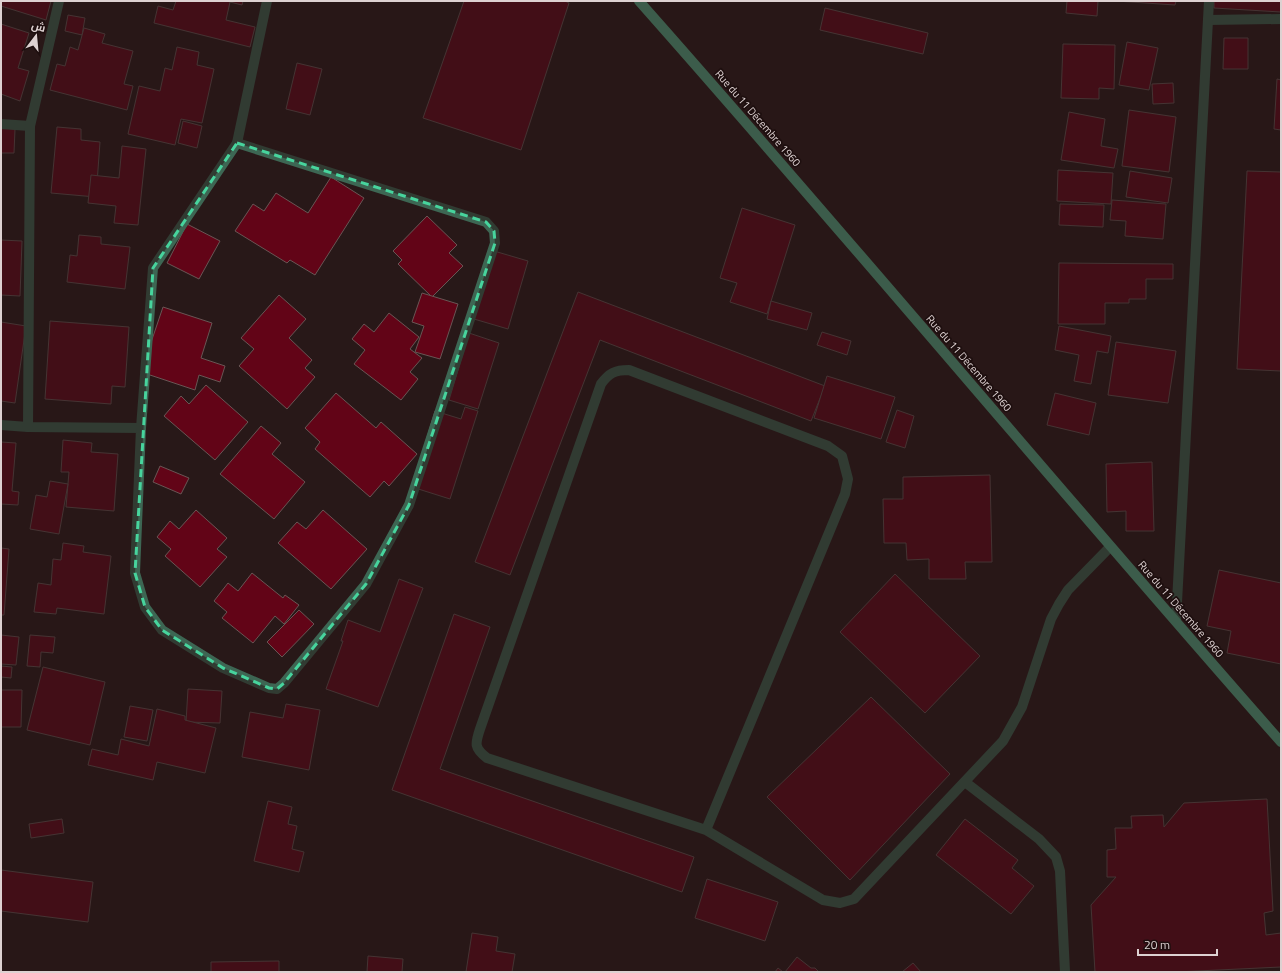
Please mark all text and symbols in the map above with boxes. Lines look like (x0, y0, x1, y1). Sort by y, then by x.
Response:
north arrow (16, 16, 56, 56)
text: ش (30, 17, 48, 36)
street label: Rue du 11 Décembre 1960 (711, 66, 805, 170)
street label: Rue du 11 Décembre 1960 (922, 311, 1016, 415)
street label: Rue du 11 Décembre 1960 (1134, 557, 1228, 661)
scale bar (1138, 931, 1217, 957)
text: 20 m (1144, 935, 1170, 954)

